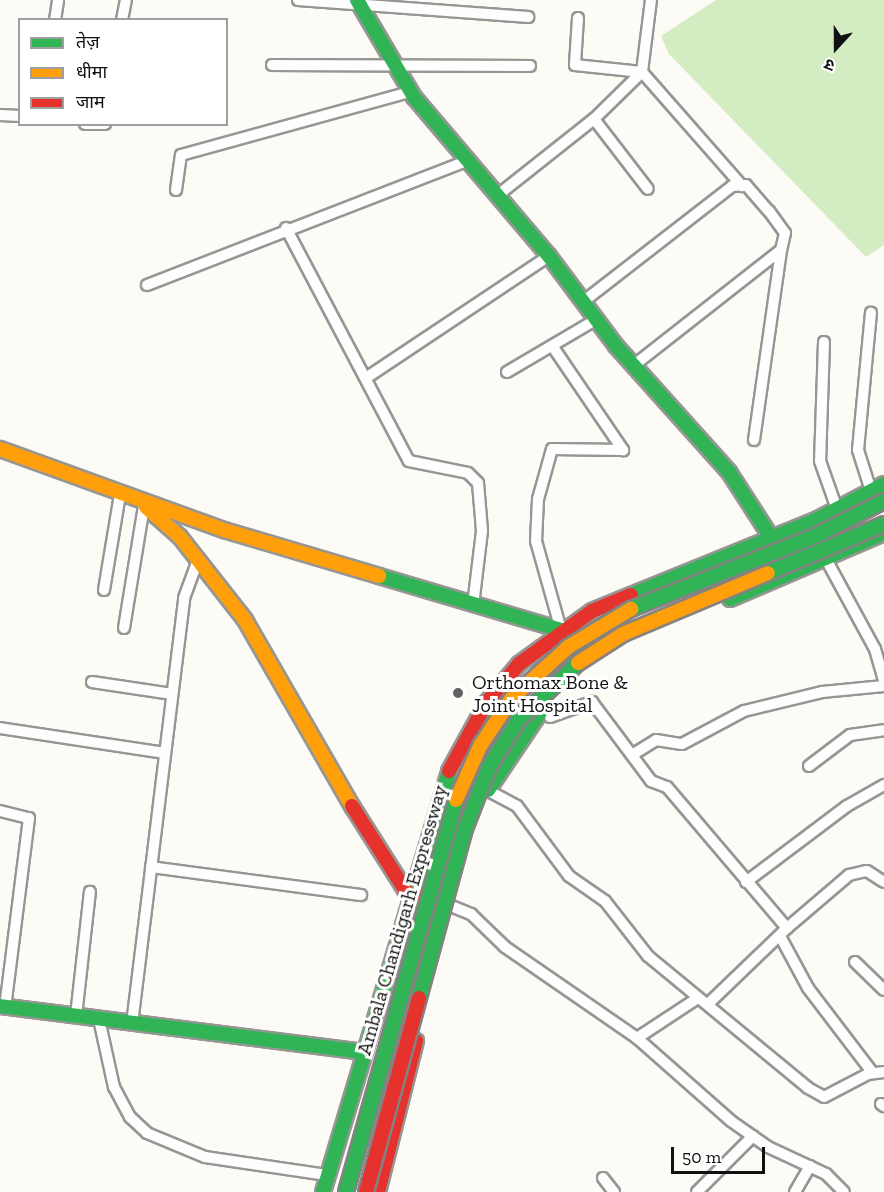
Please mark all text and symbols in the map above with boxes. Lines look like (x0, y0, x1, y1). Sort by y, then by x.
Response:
legend (18, 18, 228, 126)
north arrow (806, 18, 866, 78)
text: तेज़ (76, 31, 100, 53)
text: उ (822, 55, 837, 76)
text: धीमा (76, 61, 107, 83)
text: जाम (76, 91, 105, 113)
place label: Orthomax Bone & Joint Hospital (472, 670, 628, 717)
marker: Orthomax Bone & Joint Hospital (449, 684, 467, 702)
street label: Ambala Chandigarh Expressway (352, 782, 452, 1058)
scale bar (674, 1135, 768, 1173)
text: 50 m (682, 1146, 721, 1168)

